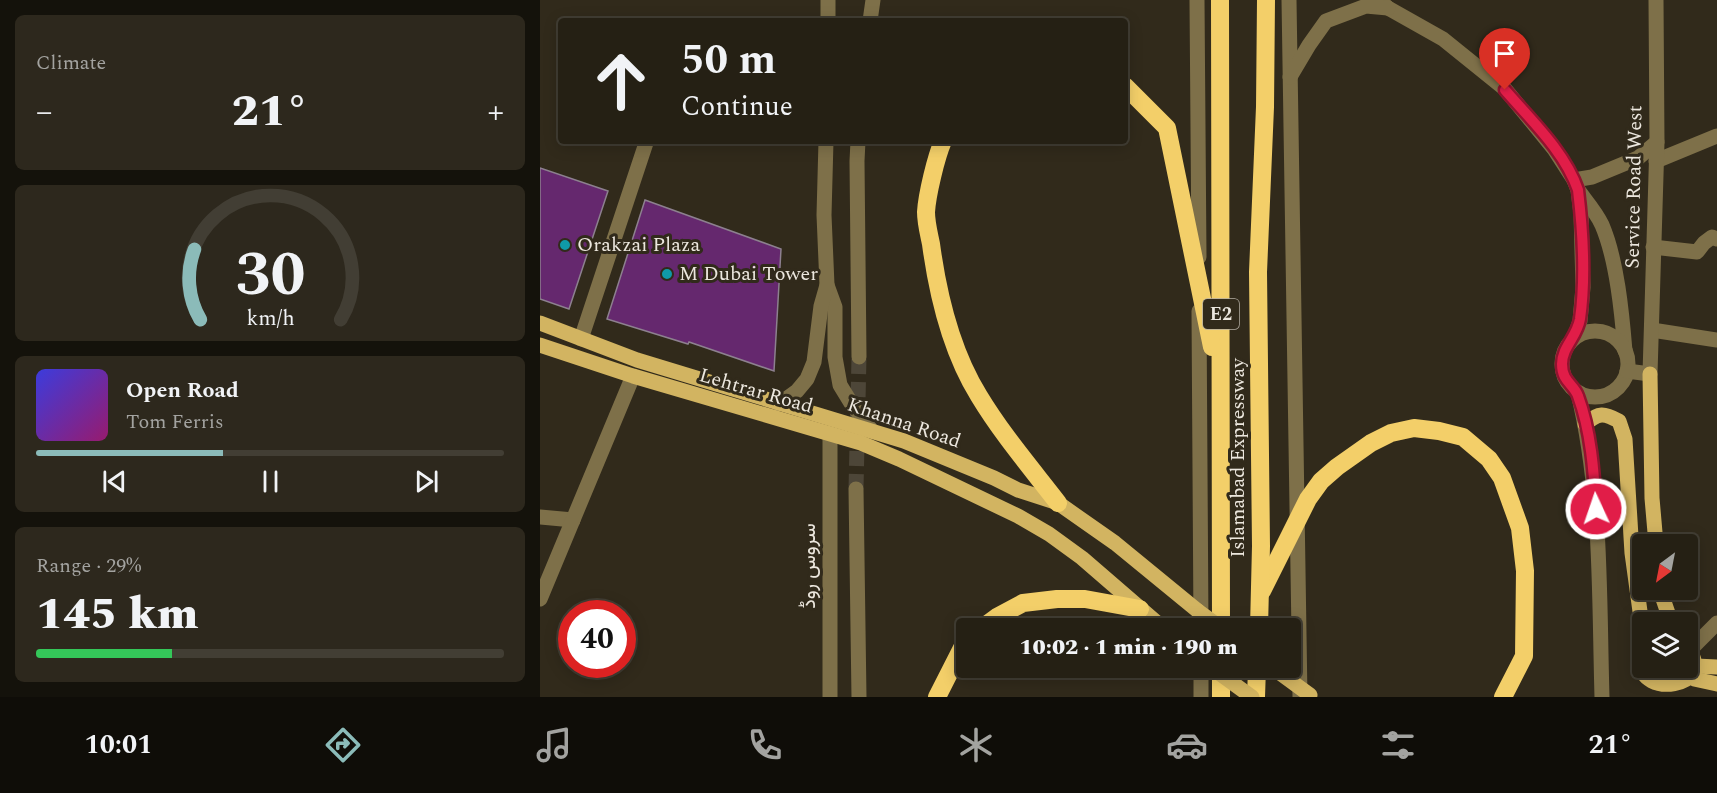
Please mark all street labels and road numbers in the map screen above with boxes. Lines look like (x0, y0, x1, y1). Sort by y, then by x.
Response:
street label: Service Road West (1618, 105, 1650, 269)
road number: E2 (1203, 299, 1239, 329)
street label: Islamabad Expressway (1223, 357, 1253, 558)
street label: Lehtrar Road (696, 360, 816, 422)
street label: Khanna Road (843, 390, 965, 456)
street label: سروس روڈ (794, 523, 824, 609)

